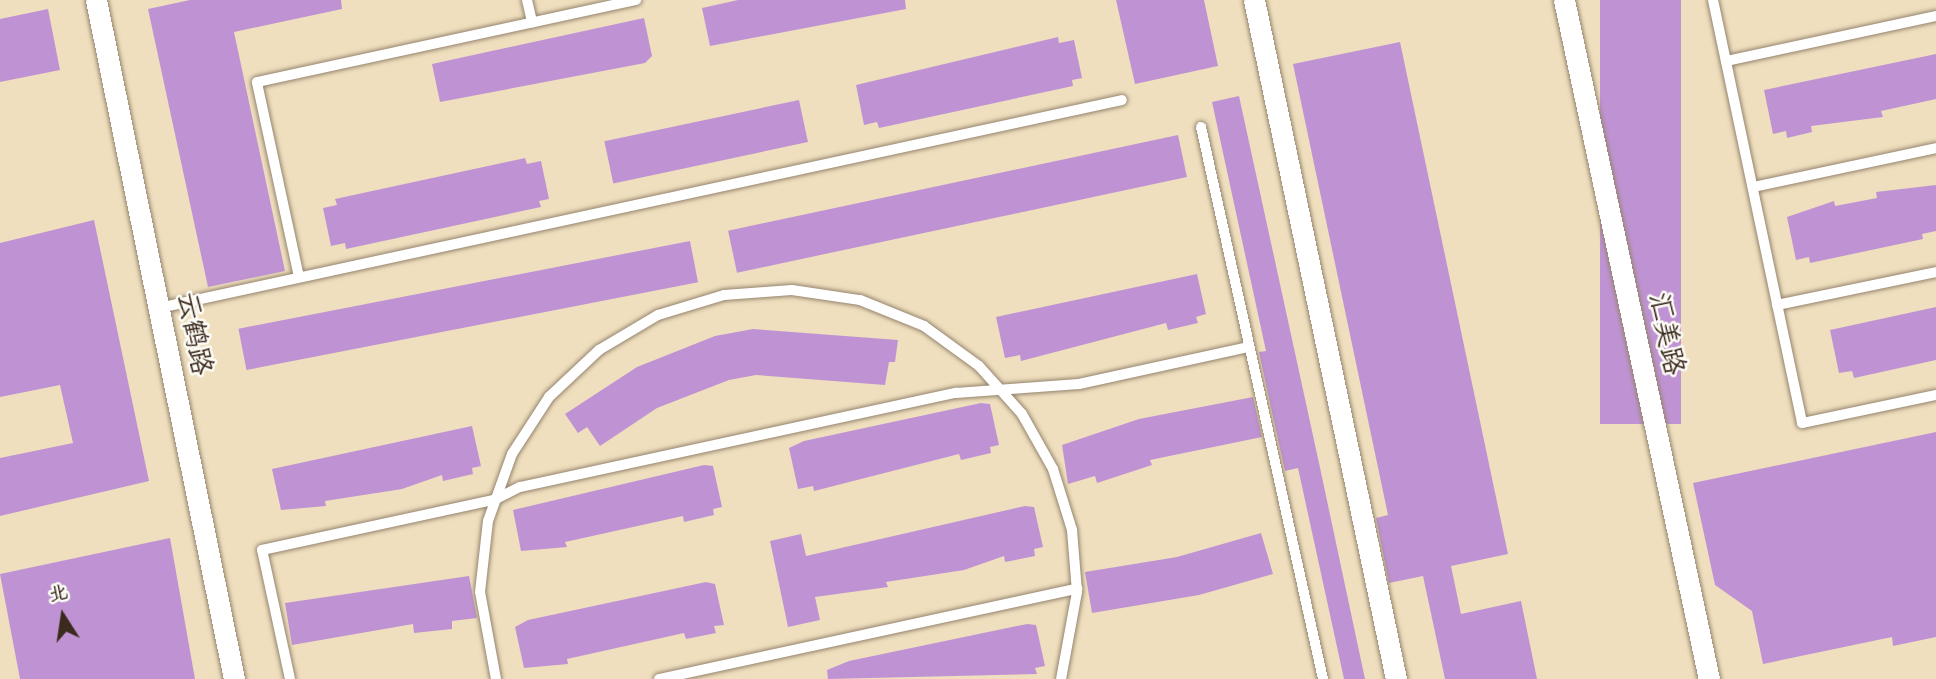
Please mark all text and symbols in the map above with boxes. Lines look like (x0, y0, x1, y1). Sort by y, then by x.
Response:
street label: 汇美路 (1639, 289, 1689, 379)
street label: 云鹤路 (167, 290, 217, 378)
text: 北 (46, 580, 71, 610)
north arrow (28, 581, 98, 651)

